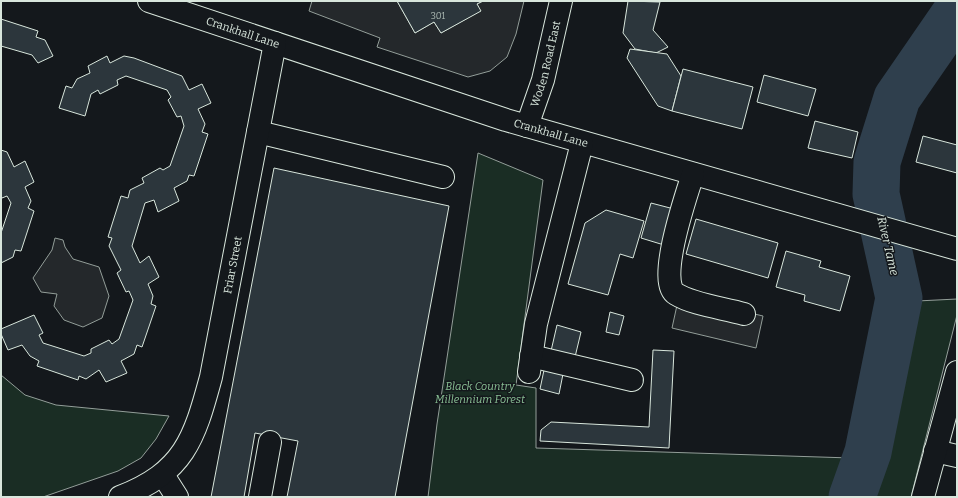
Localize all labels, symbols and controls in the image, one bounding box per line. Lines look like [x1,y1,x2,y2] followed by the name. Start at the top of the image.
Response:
[431,11,446,21] house number: 301
[204,14,281,51] street label: Crankhall Lane
[528,19,563,109] street label: Woden Road East
[512,116,590,150] street label: Crankhall Lane
[874,215,902,277] water label: River Tame
[221,235,244,295] street label: Friar Street
[435,380,525,406] park label: Black Country Millennium Forest

